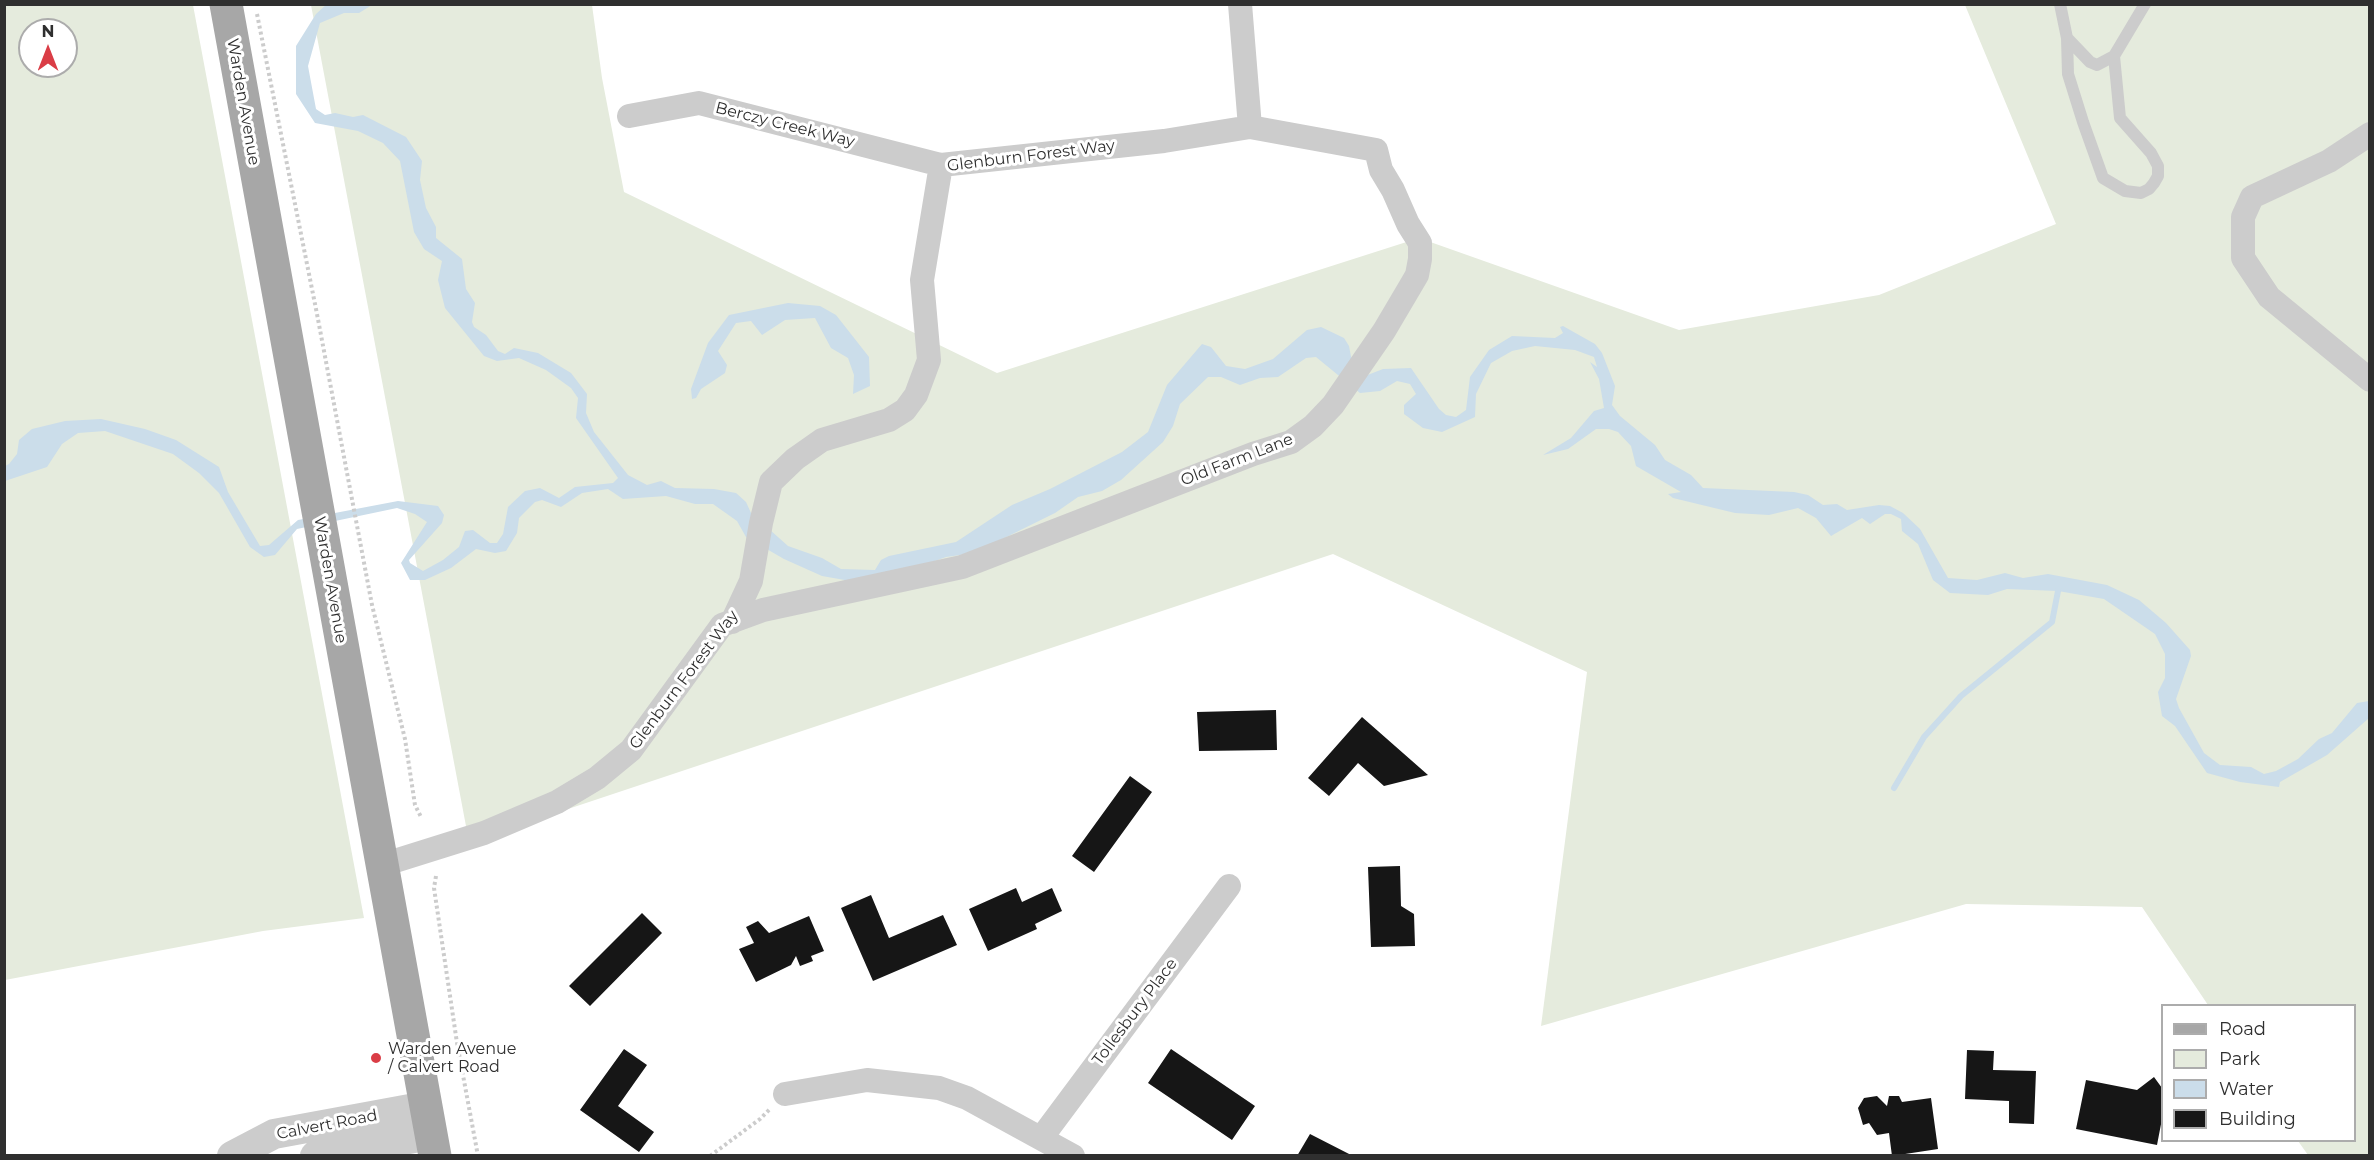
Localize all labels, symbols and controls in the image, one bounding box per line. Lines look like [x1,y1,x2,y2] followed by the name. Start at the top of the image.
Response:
[18,18,78,78] north arrow
[42,22,54,41] text: N
[222,37,264,167] street label: Warden Avenue
[713,98,857,152] street label: Berczy Creek Way
[946,136,1116,176] street label: Glenburn Forest Way
[1178,430,1296,490] street label: Old Farm Lane
[309,515,351,645] street label: Warden Avenue
[625,607,743,753] street label: Glenburn Forest Way
[1089,955,1181,1069] street label: Tollesbury Place
[2161,1004,2356,1142] legend
[2219,1018,2266,1040] text: Road
[388,1039,516,1077] place label: Warden Avenue / Calvert Road
[2219,1048,2260,1070] text: Park
[369,1051,383,1065] marker: Warden Avenue / Calvert Road
[2219,1078,2274,1100] text: Water
[275,1106,379,1144] street label: Calvert Road
[2219,1108,2296,1130] text: Building

